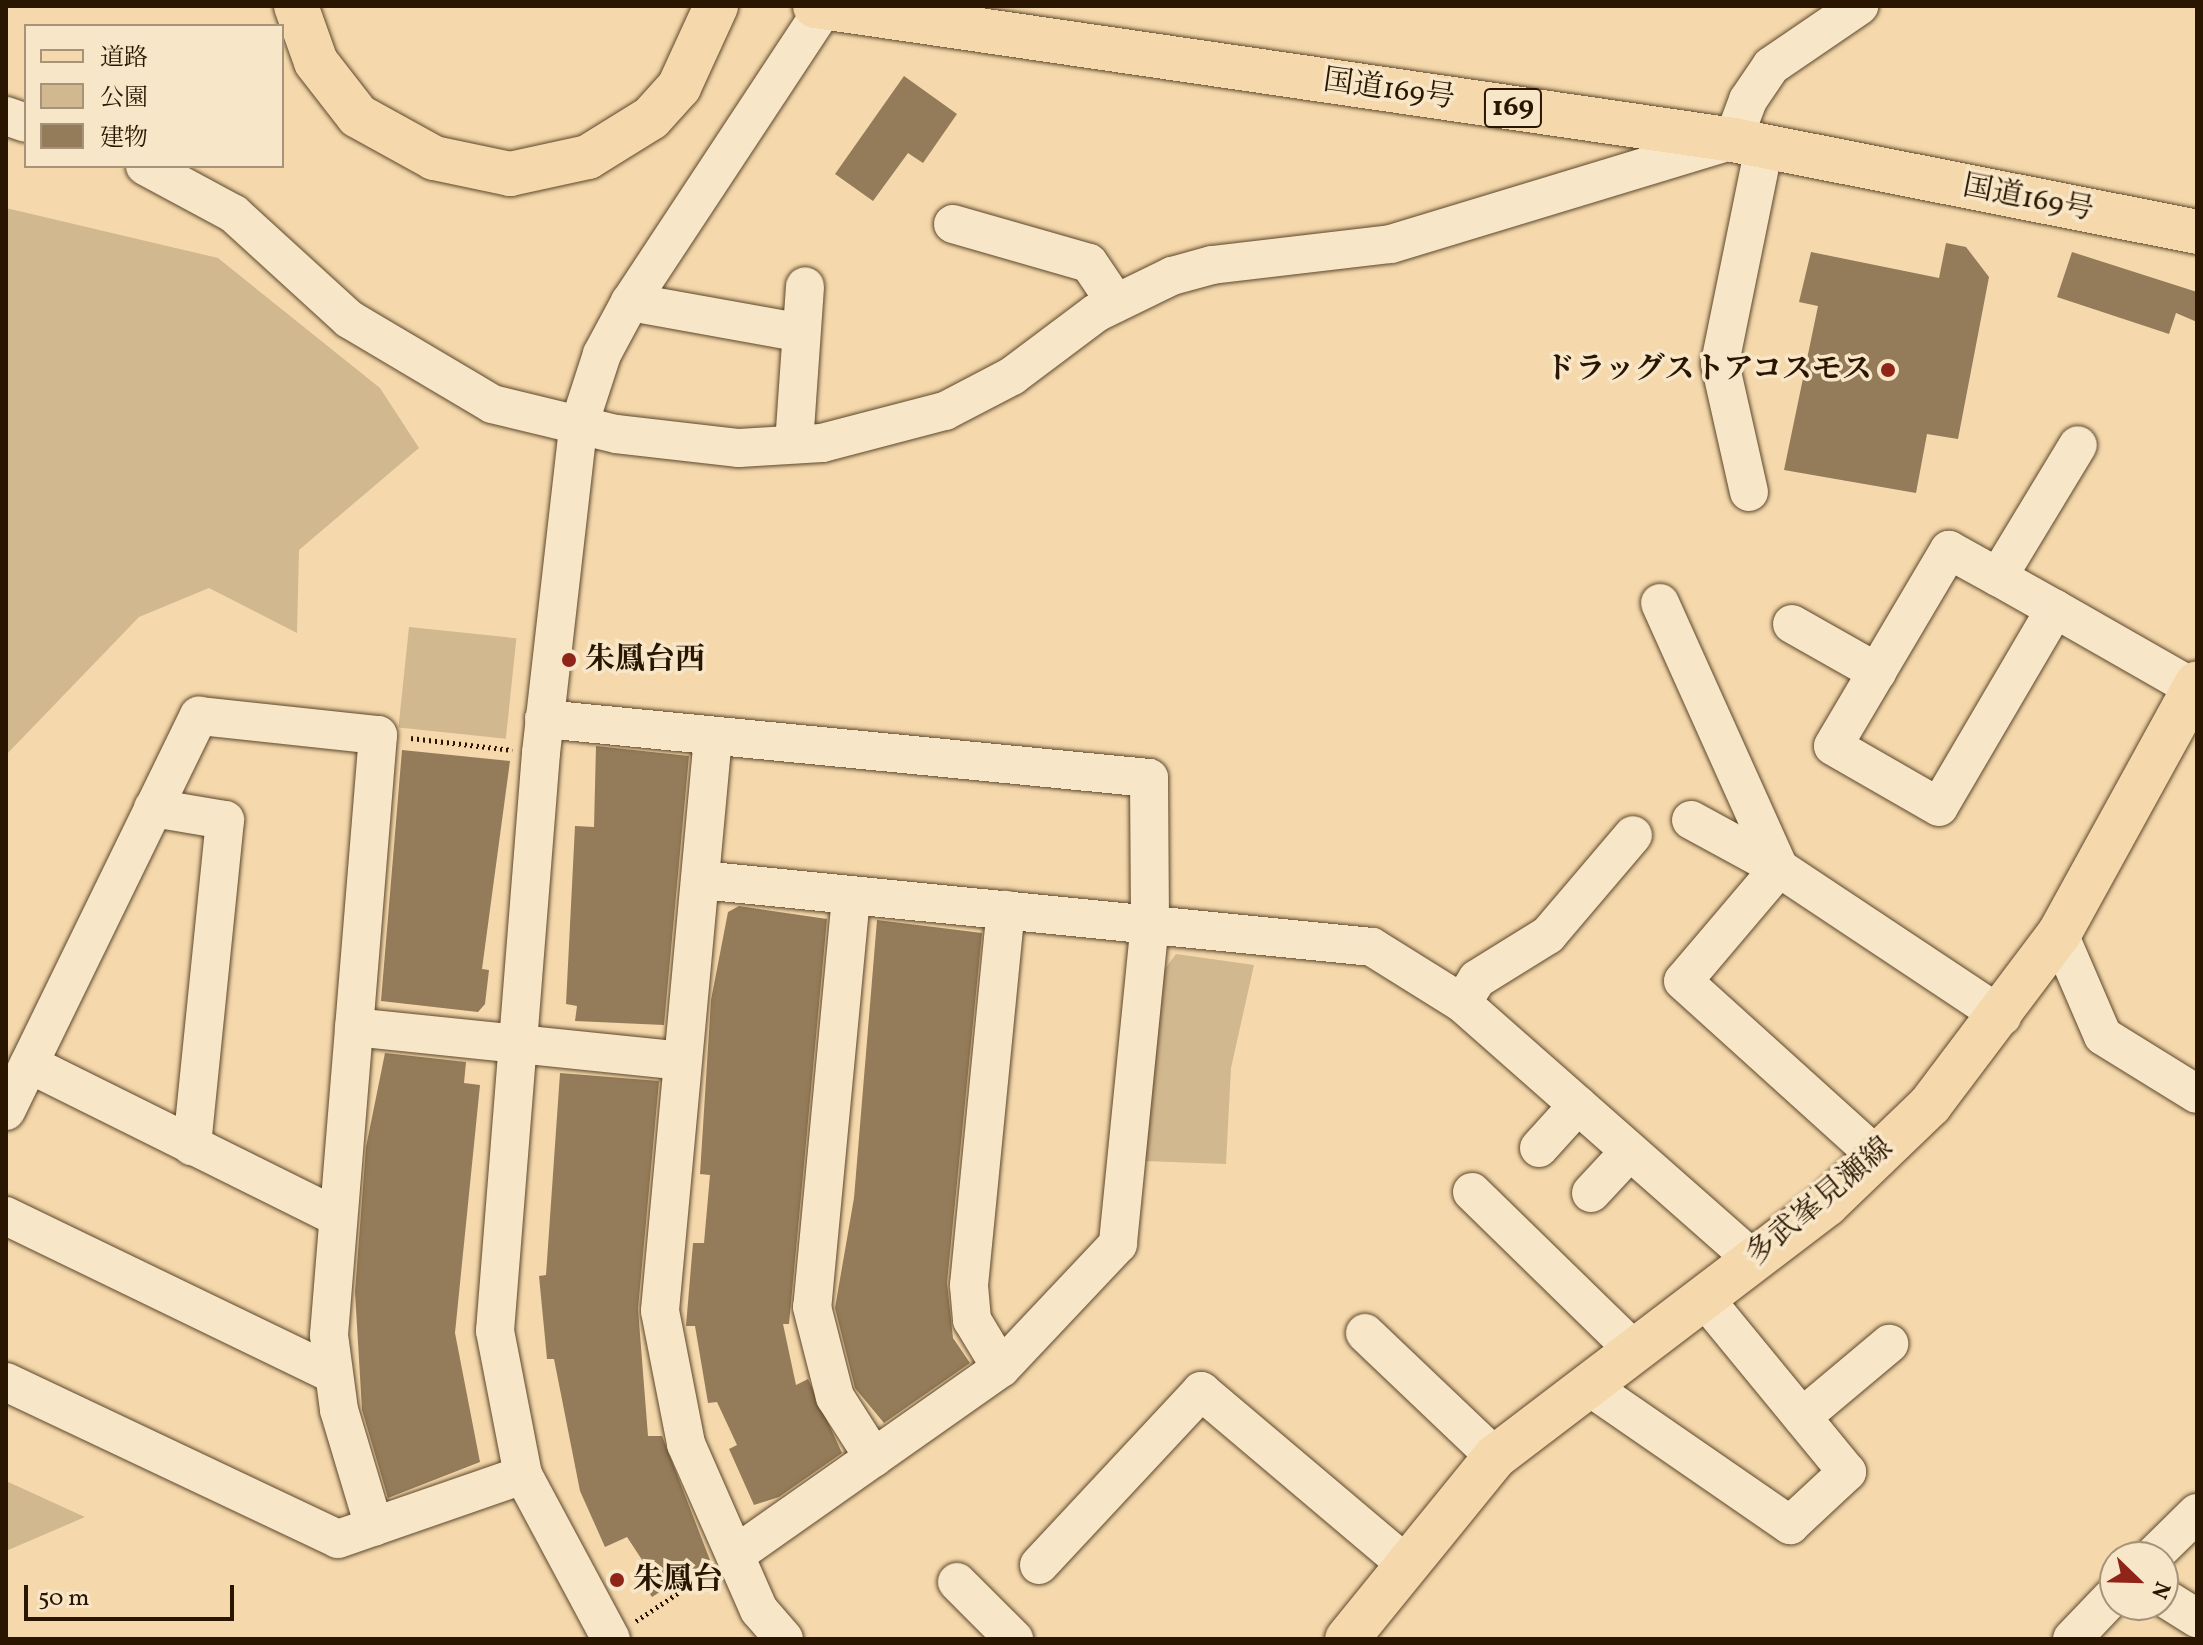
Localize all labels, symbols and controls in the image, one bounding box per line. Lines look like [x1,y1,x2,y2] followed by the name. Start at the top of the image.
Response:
[24,24,284,168] legend
[100,42,148,76] text: 道路
[1321,63,1457,117] street label: 国道169号
[100,82,148,116] text: 公園
[1483,84,1543,132] road number: 169
[100,122,148,156] text: 建物
[1960,169,2096,229] street label: 国道169号
[1542,352,1872,388] place label: ドラッグストアコスモス
[1879,361,1897,379] marker: ドラッグストアコスモス
[585,642,705,678] place label: 朱鳳台西
[560,651,578,669] marker: 朱鳳台西
[1739,1130,1901,1274] street label: 多武峯見瀬線
[2099,1541,2179,1621] north arrow
[633,1562,723,1598] place label: 朱鳳台
[28,1569,238,1619] scale bar
[608,1571,626,1589] marker: 朱鳳台
[2142,1576,2177,1603] text: N
[38,1582,90,1616] text: 50 m

